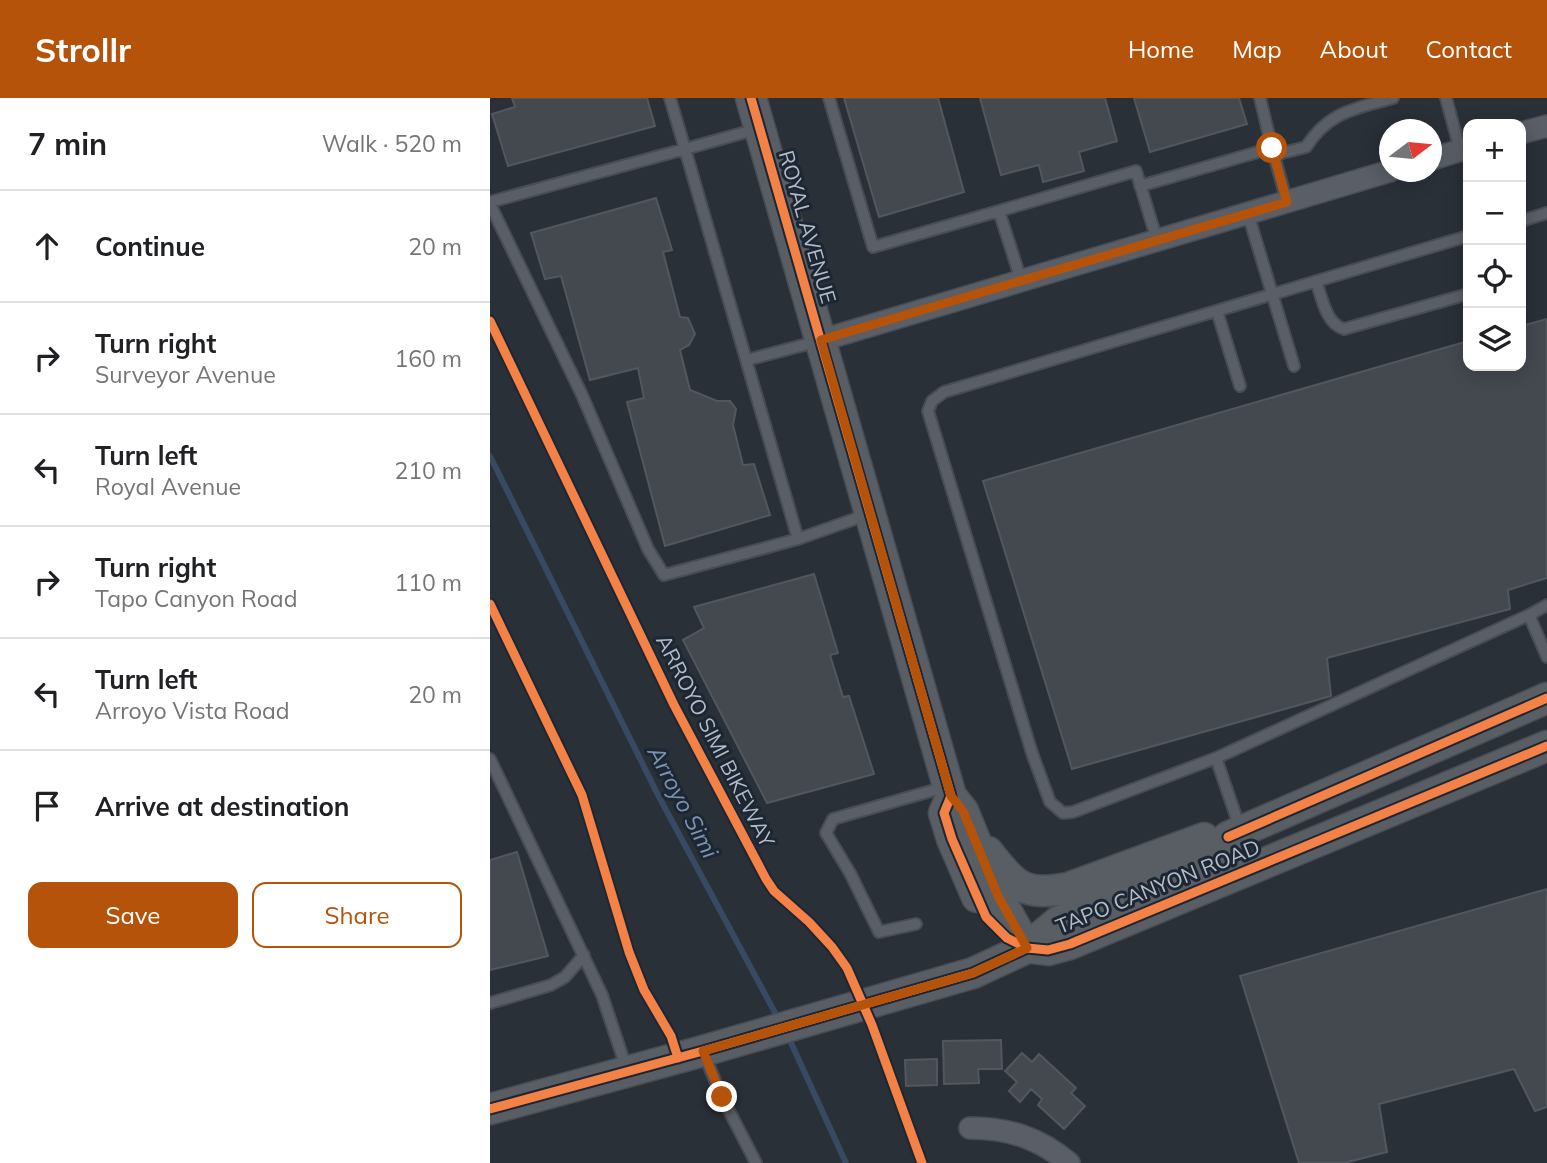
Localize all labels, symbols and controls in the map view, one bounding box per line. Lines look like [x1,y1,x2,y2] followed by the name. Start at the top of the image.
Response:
[35,29,131,70] text: Strollr
[1128,34,1194,64] text: Home
[1232,34,1282,64] text: Map
[1320,34,1388,64] text: About
[1426,34,1512,64] text: Contact
[1379,119,1442,182] north arrow
[1463,119,1526,371] map controls
[1463,119,1526,182] button: +
[28,125,107,163] text: 7 min
[322,129,462,158] text: Walk · 520 m
[1256,132,1287,163] route start
[774,147,842,306] street label: ROYAL AVENUE
[1463,182,1526,245] button: −
[28,227,66,265] icon: ahead
[95,230,205,263] text: Continue
[408,232,462,261] text: 20 m
[1463,245,1526,308] button: locate
[1463,308,1526,371] button: layers
[95,327,216,360] text: Turn right
[28,339,66,377] icon: right
[394,344,462,373] text: 160 m
[95,360,276,389] text: Surveyor Avenue
[95,439,197,472] text: Turn left
[28,451,66,489] icon: left
[394,456,462,485] text: 210 m
[95,472,241,501] text: Royal Avenue
[95,551,216,584] text: Turn right
[28,563,66,601] icon: right
[394,568,462,597] text: 110 m
[95,584,297,613] text: Tapo Canyon Road
[651,630,781,851] street label: ARROYO SIMI BIKEWAY
[95,663,197,696] text: Turn left
[28,675,66,713] icon: left
[408,680,462,709] text: 20 m
[95,696,290,725] text: Arroyo Vista Road
[641,740,725,863] water label: Arroyo Simi
[28,787,66,825] icon: arrive
[95,790,350,823] text: Arrive at destination
[1052,833,1263,939] street label: TAPO CANYON ROAD
[28,882,238,948] button: Save
[252,882,462,948] button: Share
[706,1081,737,1112] route end

